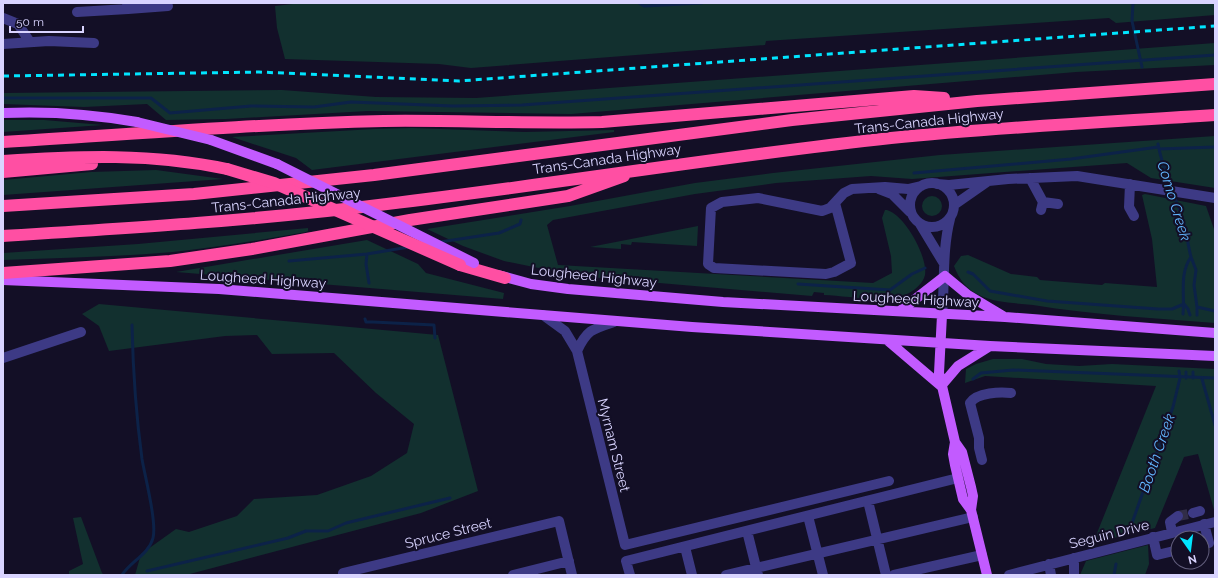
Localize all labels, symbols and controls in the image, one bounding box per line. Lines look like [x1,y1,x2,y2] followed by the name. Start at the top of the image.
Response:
[10,8,83,34] scale bar
[16,15,44,29] text: 50 m
[854,105,1005,137] street label: Trans-Canada Highway
[532,141,683,177] street label: Trans-Canada Highway
[1153,159,1195,243] water label: Como Creek
[211,184,362,216] street label: Trans-Canada Highway
[530,261,658,291] street label: Lougheed Highway
[199,267,327,291] street label: Lougheed Highway
[852,288,980,310] street label: Lougheed Highway
[595,397,633,494] street label: Myrnam Street
[1135,411,1179,495] water label: Booth Creek
[403,514,493,551] street label: Spruce Street
[1067,516,1151,552] street label: Seguin Drive
[1170,530,1210,570] north arrow
[1187,552,1198,567] text: N

